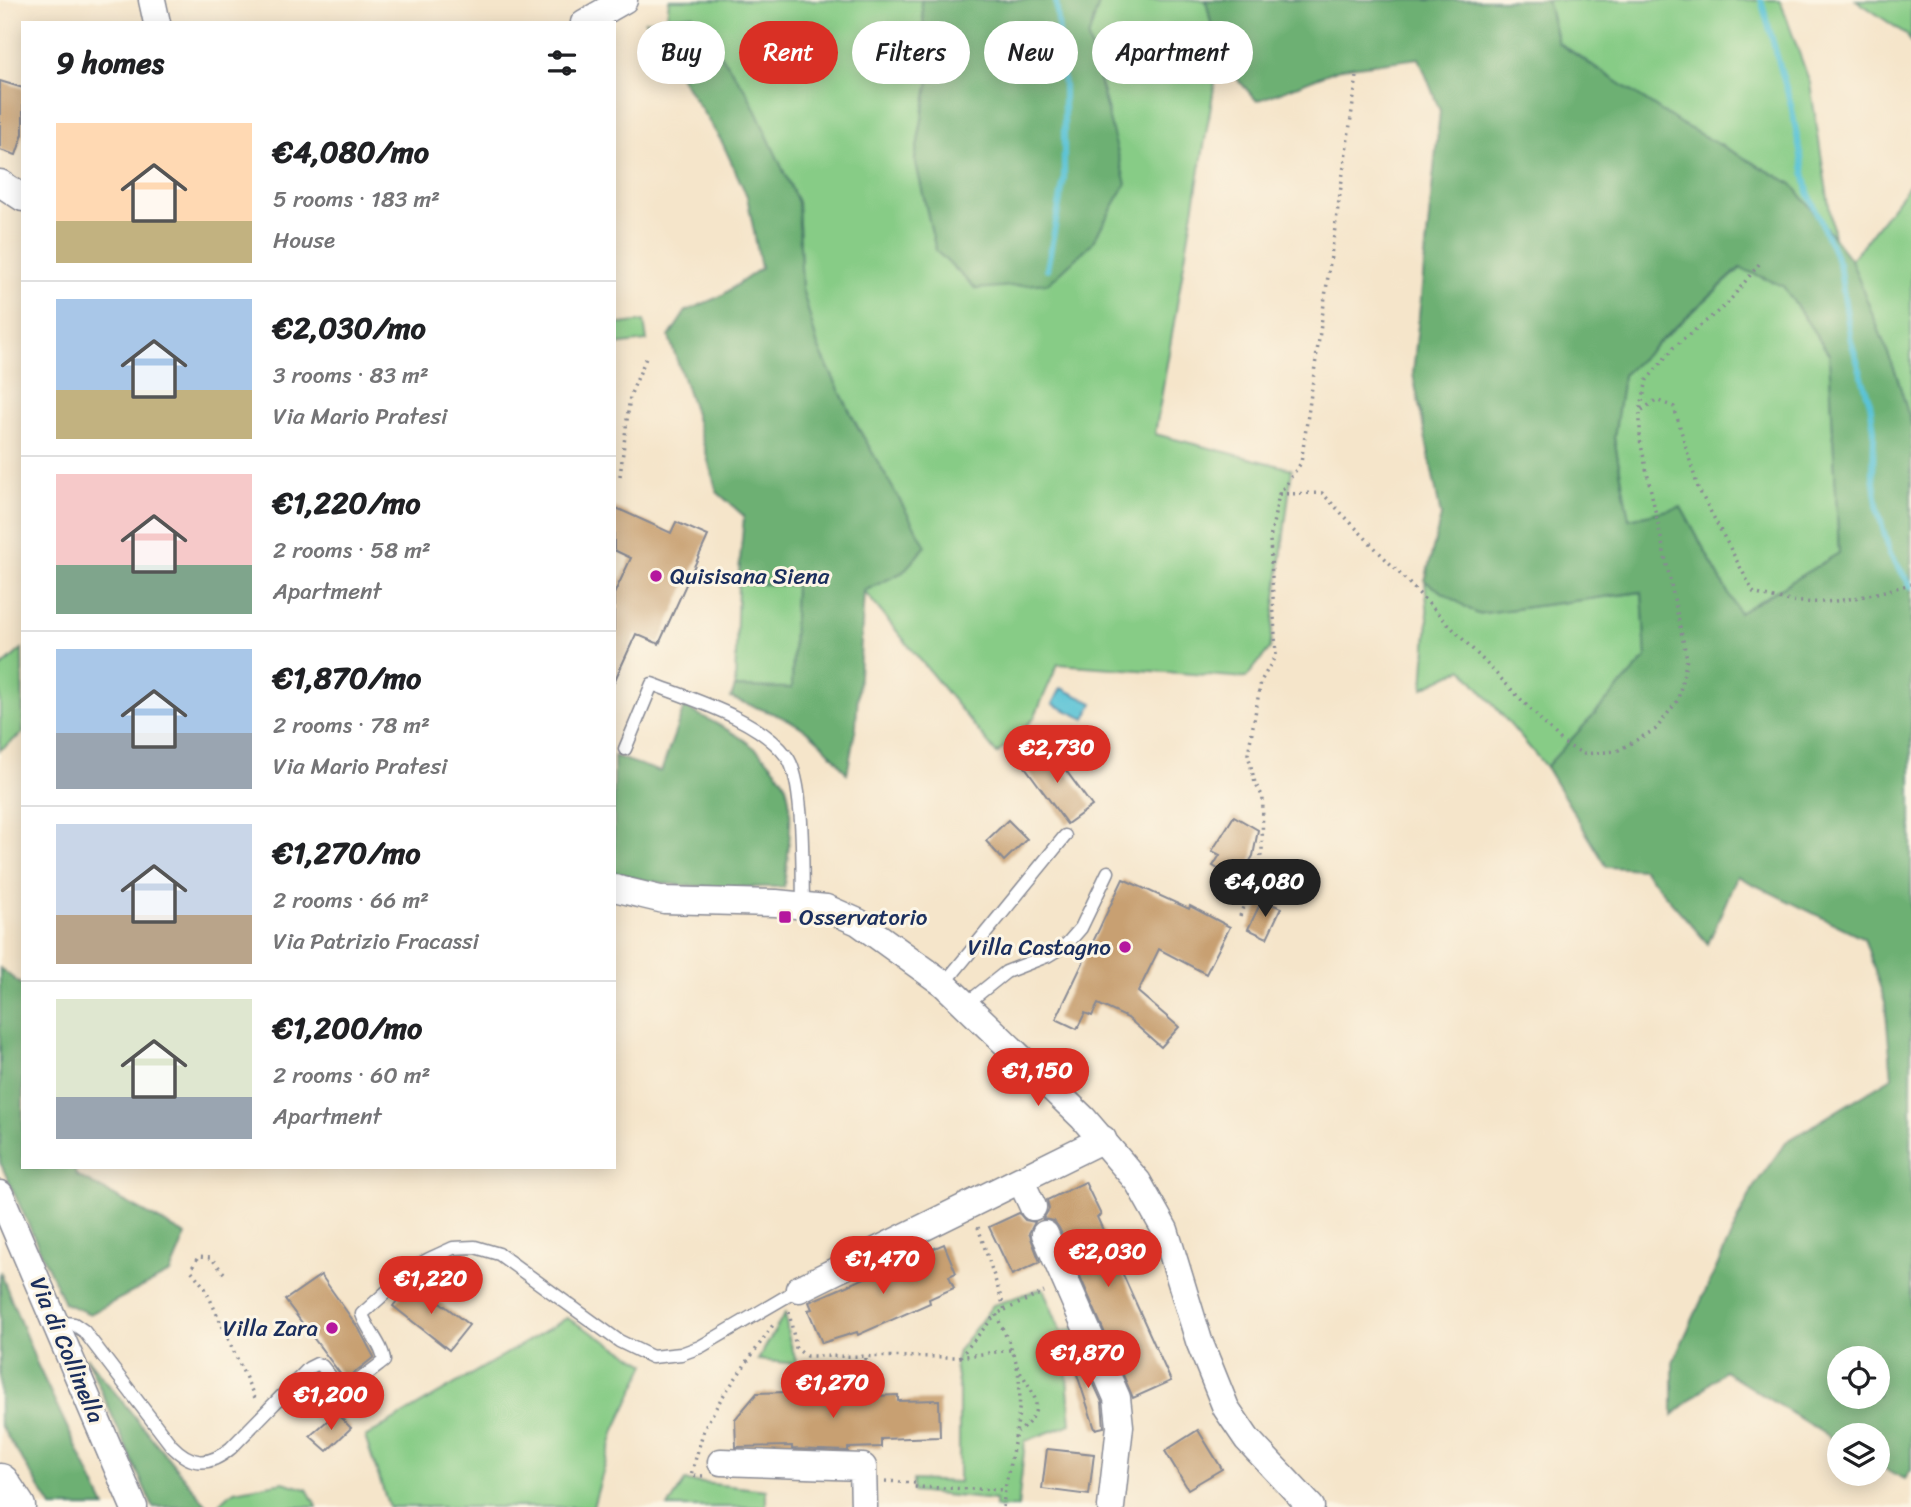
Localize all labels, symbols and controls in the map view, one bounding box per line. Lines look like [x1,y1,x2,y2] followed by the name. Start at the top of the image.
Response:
[637,21,725,84] chip: Buy
[739,21,838,84] chip: Rent
[852,21,970,84] chip: Filters
[984,21,1078,84] chip: New
[1092,21,1253,84] chip: Apartment
[56,36,164,90] text: 9 homes
[543,44,581,82] icon: filters
[273,125,429,179] text: €4,080/mo
[112,151,196,235] icon: home
[273,179,440,220] text: 5 rooms · 183 m²
[273,220,335,261] text: House
[273,301,426,355] text: €2,030/mo
[112,327,196,411] icon: home
[273,355,429,396] text: 3 rooms · 83 m²
[273,396,447,437] text: Via Mario Pratesi
[273,476,421,530] text: €1,220/mo
[112,502,196,586] icon: home
[273,530,431,571] text: 2 rooms · 58 m²
[670,556,830,597] place label: Quisisana Siena
[648,568,664,584] marker: Quisisana Siena
[273,571,382,612] text: Apartment
[273,651,421,705] text: €1,870/mo
[112,677,196,761] icon: home
[273,705,430,746] text: 2 rooms · 78 m²
[1000,726,1114,785] pin: €2,730
[1019,727,1095,768] text: €2,730
[273,746,447,787] text: Via Mario Pratesi
[273,826,420,880] text: €1,270/mo
[112,852,196,936] icon: home
[1208,860,1322,919] pin: €4,080
[1226,861,1304,902] text: €4,080
[273,880,429,921] text: 2 rooms · 66 m²
[799,897,928,938] place label: Osservatorio
[777,909,793,925] marker: Osservatorio
[273,921,479,962] text: Via Patrizio Fracassi
[968,927,1111,968] place label: Villa Castagno
[1117,939,1133,955] marker: Villa Castagno
[273,1001,422,1055] text: €1,200/mo
[112,1027,196,1111] icon: home
[981,1048,1095,1108] pin: €1,150
[1003,1050,1073,1091] text: €1,150
[273,1055,431,1096] text: 2 rooms · 60 m²
[273,1096,382,1137] text: Apartment
[1051,1230,1165,1289] pin: €2,030
[1070,1231,1146,1272] text: €2,030
[826,1236,940,1296] pin: €1,470
[846,1238,920,1279] text: €1,470
[374,1256,488,1316] pin: €1,220
[395,1258,467,1299] text: €1,220
[18,1270,116,1430] street label: Via di Collinella
[223,1308,318,1349] place label: Villa Zara
[324,1320,340,1336] marker: Villa Zara
[1031,1330,1145,1390] pin: €1,870
[1052,1332,1124,1373] text: €1,870
[1827,1346,1890,1486] map controls
[1827,1346,1890,1409] button: locate
[776,1360,890,1420] pin: €1,270
[797,1362,869,1403] text: €1,270
[274,1372,388,1432] pin: €1,200
[294,1374,368,1415] text: €1,200
[1827,1423,1890,1486] button: layers

